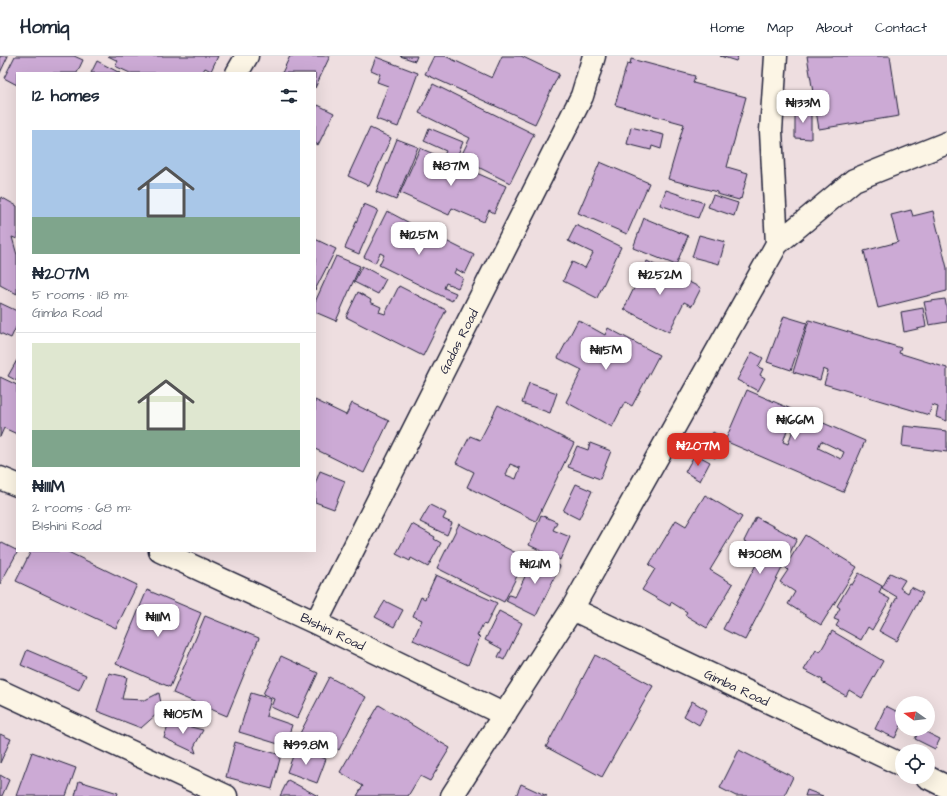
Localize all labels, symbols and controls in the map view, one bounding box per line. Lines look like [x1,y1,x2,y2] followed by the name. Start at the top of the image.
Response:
[20,14,70,41] text: Homiq
[710,18,745,38] text: Home
[767,18,793,38] text: Map
[815,18,853,38] text: About
[875,18,927,38] text: Contact
[32,84,100,108] text: 12 homes
[278,85,300,107] icon: filters
[775,90,831,124] pin: ₦133M
[785,94,821,112] text: ₦133M
[427,153,475,187] pin: ₦87M
[130,156,202,228] icon: home
[433,157,469,175] text: ₦87M
[391,222,447,256] pin: ₦125M
[400,226,438,244] text: ₦125M
[32,262,89,286] text: ₦207M
[632,262,688,296] pin: ₦252M
[638,266,682,284] text: ₦252M
[32,286,129,304] text: 5 rooms · 118 m²
[32,304,102,322] text: Gimba Road
[435,306,483,377] street label: Gadas Road
[578,337,634,371] pin: ₦115M
[590,341,622,359] text: ₦115M
[130,369,202,441] icon: home
[767,407,823,441] pin: ₦166M
[776,411,814,429] text: ₦166M
[670,433,726,467] pin: ₦207M
[676,437,720,455] text: ₦207M
[32,475,65,499] text: ₦111M
[32,499,132,517] text: 2 rooms · 68 m²
[32,517,102,535] text: BIshini Road
[732,541,788,575] pin: ₦308M
[738,545,782,563] text: ₦308M
[507,551,563,585] pin: ₦121M
[520,555,550,573] text: ₦121M
[130,604,186,638] pin: ₦111M
[145,608,171,626] text: ₦111M
[297,609,368,655] street label: BIshini Road
[701,665,772,711] street label: Gimba Road
[895,696,935,736] north arrow
[895,696,935,784] map controls
[155,701,211,735] pin: ₦105M
[163,705,203,723] text: ₦105M
[273,732,339,766] pin: ₦99.8M
[283,736,329,754] text: ₦99.8M
[895,744,935,784] button: locate

